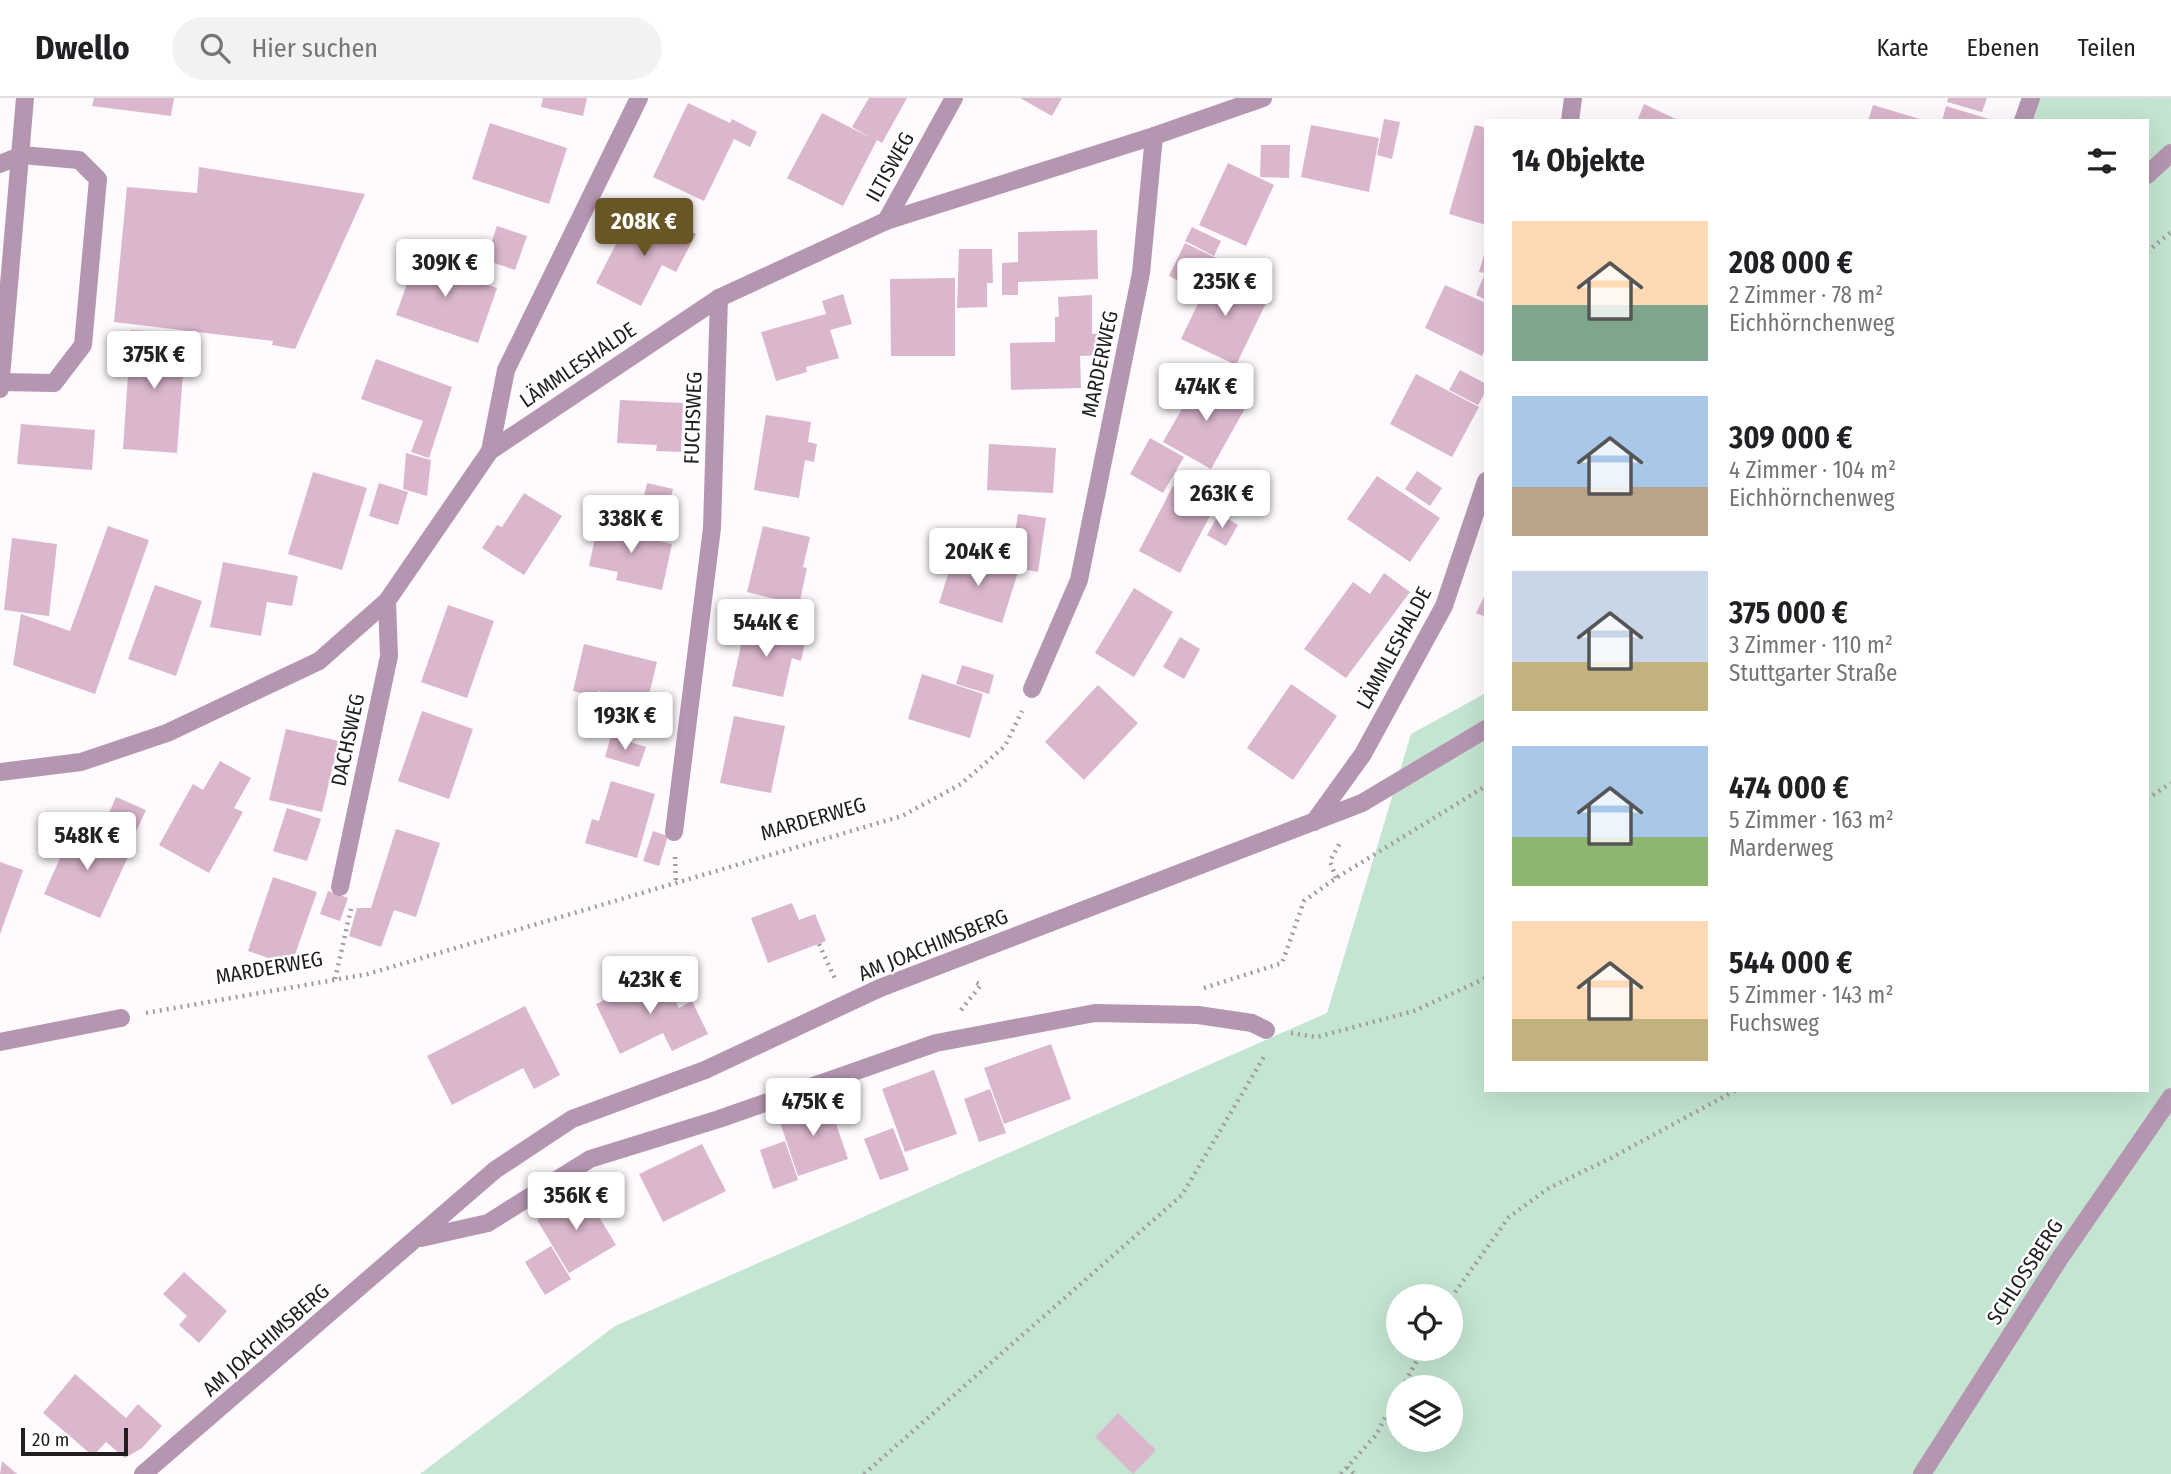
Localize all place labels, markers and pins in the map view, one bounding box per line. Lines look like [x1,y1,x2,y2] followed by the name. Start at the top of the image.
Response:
[587,198,701,258] pin: 208K €
[388,240,502,299] pin: 309K €
[1168,258,1282,318] pin: 235K €
[97,331,211,391] pin: 375K €
[1149,364,1263,423] pin: 474K €
[1165,470,1279,530] pin: 263K €
[574,496,688,555] pin: 338K €
[921,528,1035,588] pin: 204K €
[709,600,823,659] pin: 544K €
[568,692,682,752] pin: 193K €
[30,812,144,872] pin: 548K €
[593,956,707,1016] pin: 423K €
[756,1079,870,1138] pin: 475K €
[519,1172,633,1232] pin: 356K €

